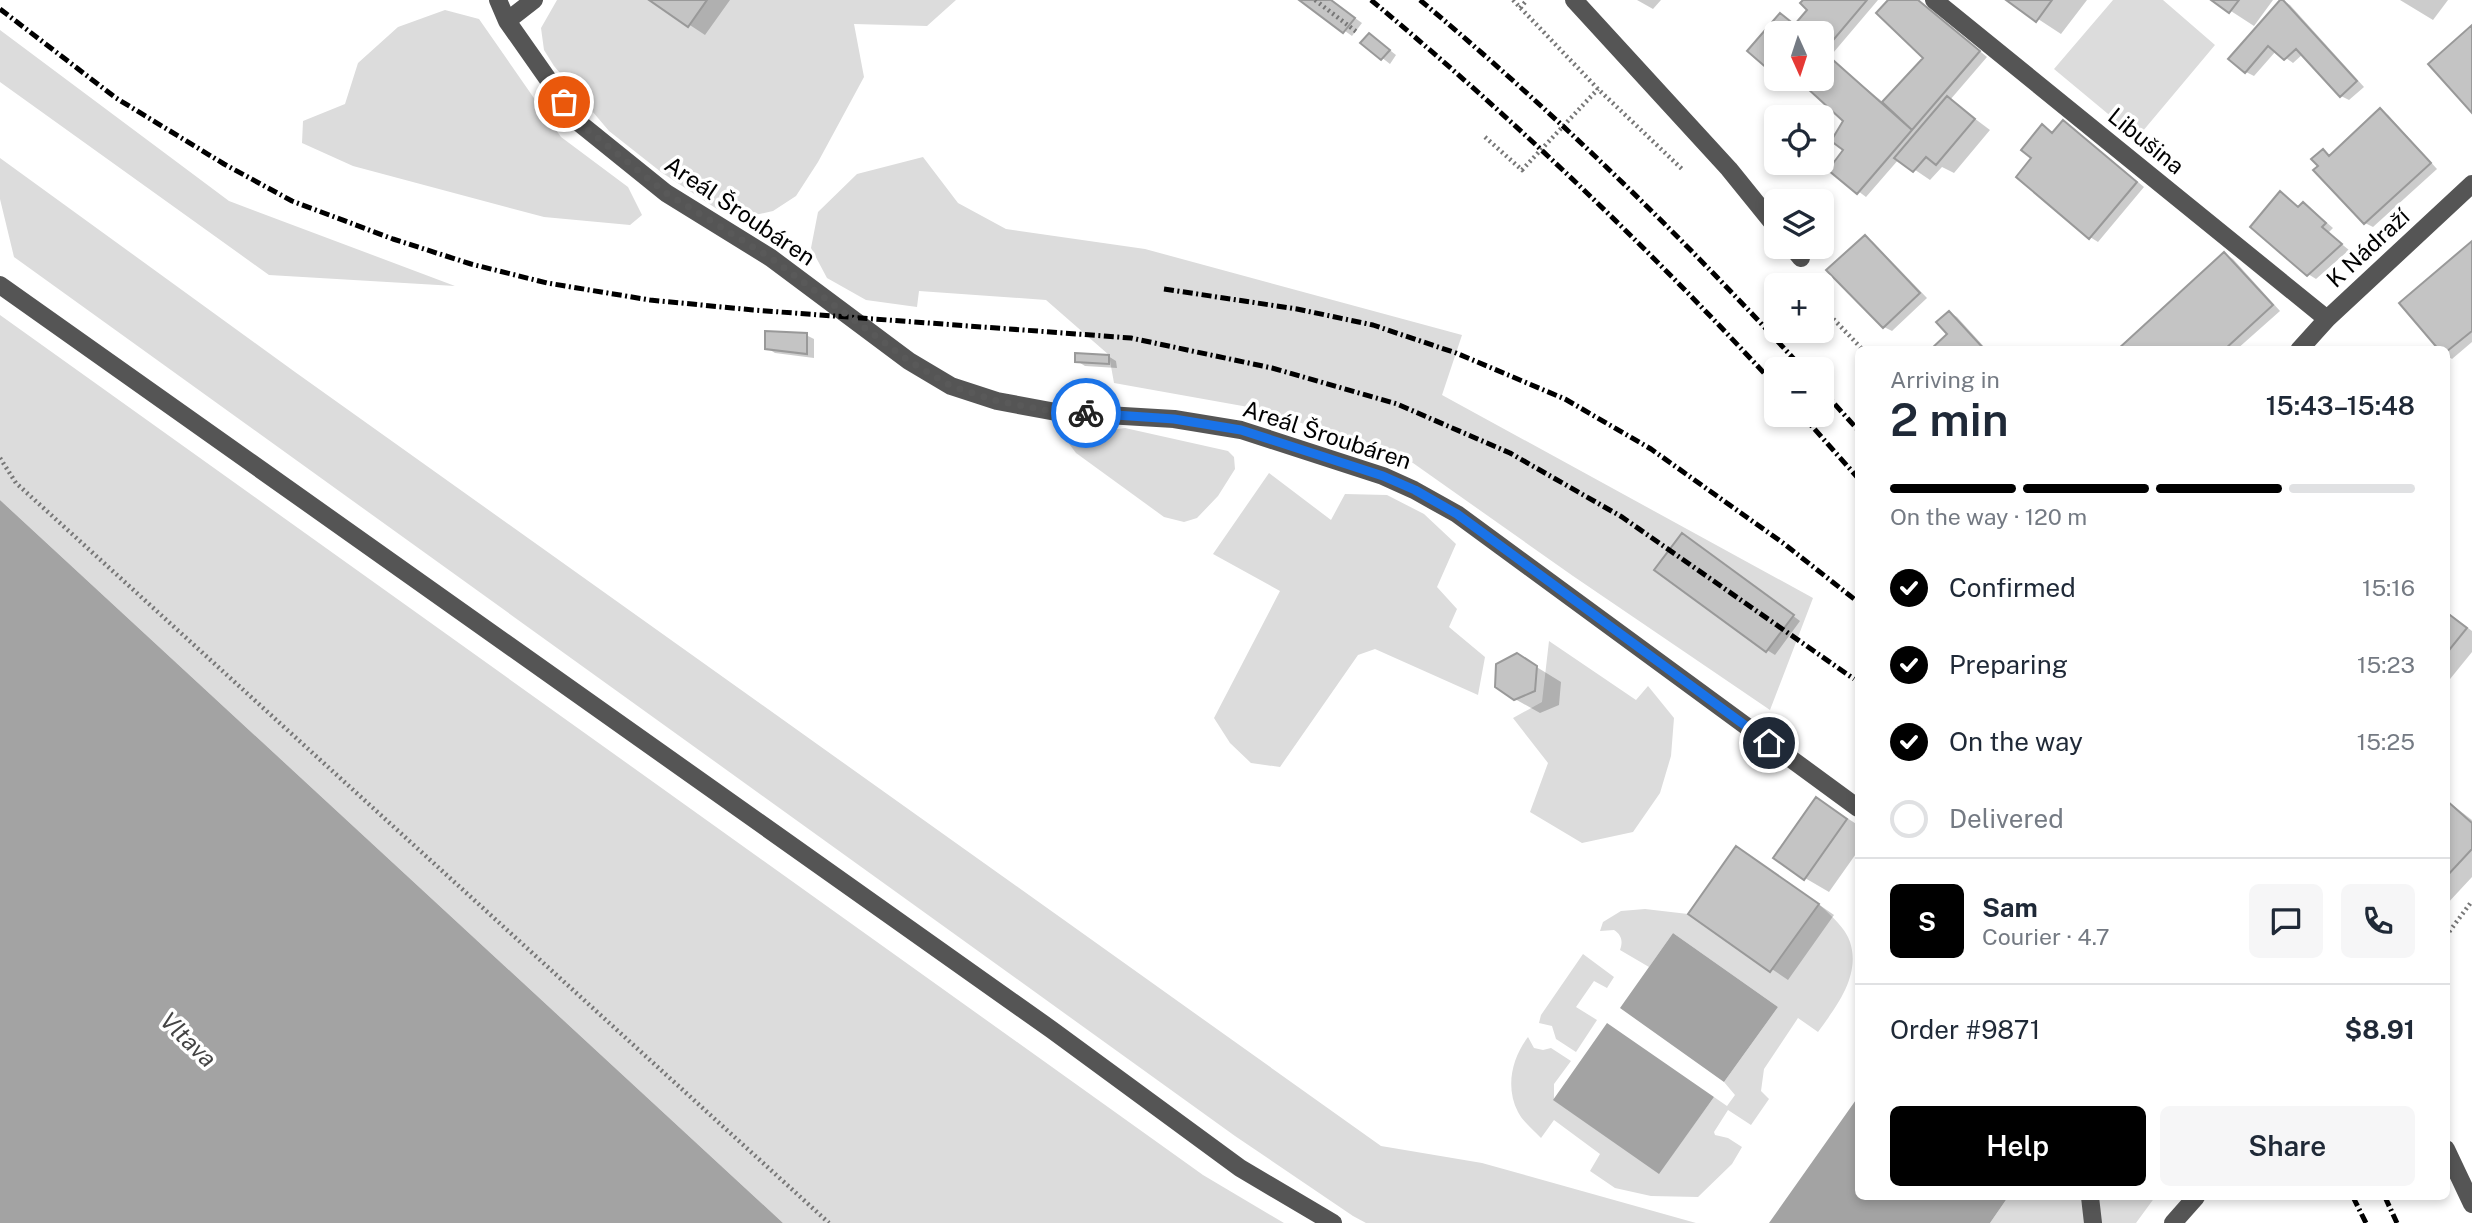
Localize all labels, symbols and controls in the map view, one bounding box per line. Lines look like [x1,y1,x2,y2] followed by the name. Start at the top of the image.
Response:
[1764,21,1834,91] north arrow
[1764,21,1834,427] map controls
[534,72,594,132] pin
[545,83,583,121] icon: bag
[2103,102,2190,179] street label: Libušina
[1764,105,1834,175] button: locate
[660,150,821,271] street label: Areál Šroubáren
[1764,189,1834,259] button: layers
[2321,202,2415,293] street label: K Nádraží
[1764,273,1834,343] button: +
[1764,357,1834,427] button: −
[1890,366,2000,393] text: Arriving in
[1051,378,1121,448] courier
[2266,390,2415,421] text: 15:43–15:48
[1890,392,2009,446] text: 2 min
[1067,394,1105,432] icon: bike
[1240,395,1415,474] street label: Areál Šroubáren
[1890,503,2087,530] text: On the way · 120 m
[1890,569,1928,607] icon: check
[1949,572,2076,603] text: Confirmed
[2362,574,2415,601] text: 15:16
[1890,646,1928,684] icon: check
[1949,649,2068,680] text: Preparing
[2357,651,2415,678] text: 15:23
[1739,713,1799,773] pin
[1890,723,1928,761] icon: check
[1750,724,1788,762] icon: home
[1949,726,2083,757] text: On the way
[2357,728,2415,755] text: 15:25
[1949,803,2064,834] text: Delivered
[2249,884,2323,958] button: chat
[2341,884,2415,958] button: phone
[1982,892,2038,923] text: Sam
[1918,906,1936,937] text: S
[1982,923,2110,950] text: Courier · 4.7
[155,1006,222,1073] water label: Vltava
[1890,1014,2040,1045] text: Order #9871
[2345,1014,2415,1045] text: $8.91
[1890,1106,2146,1186] button: Help
[2160,1106,2415,1186] button: Share

